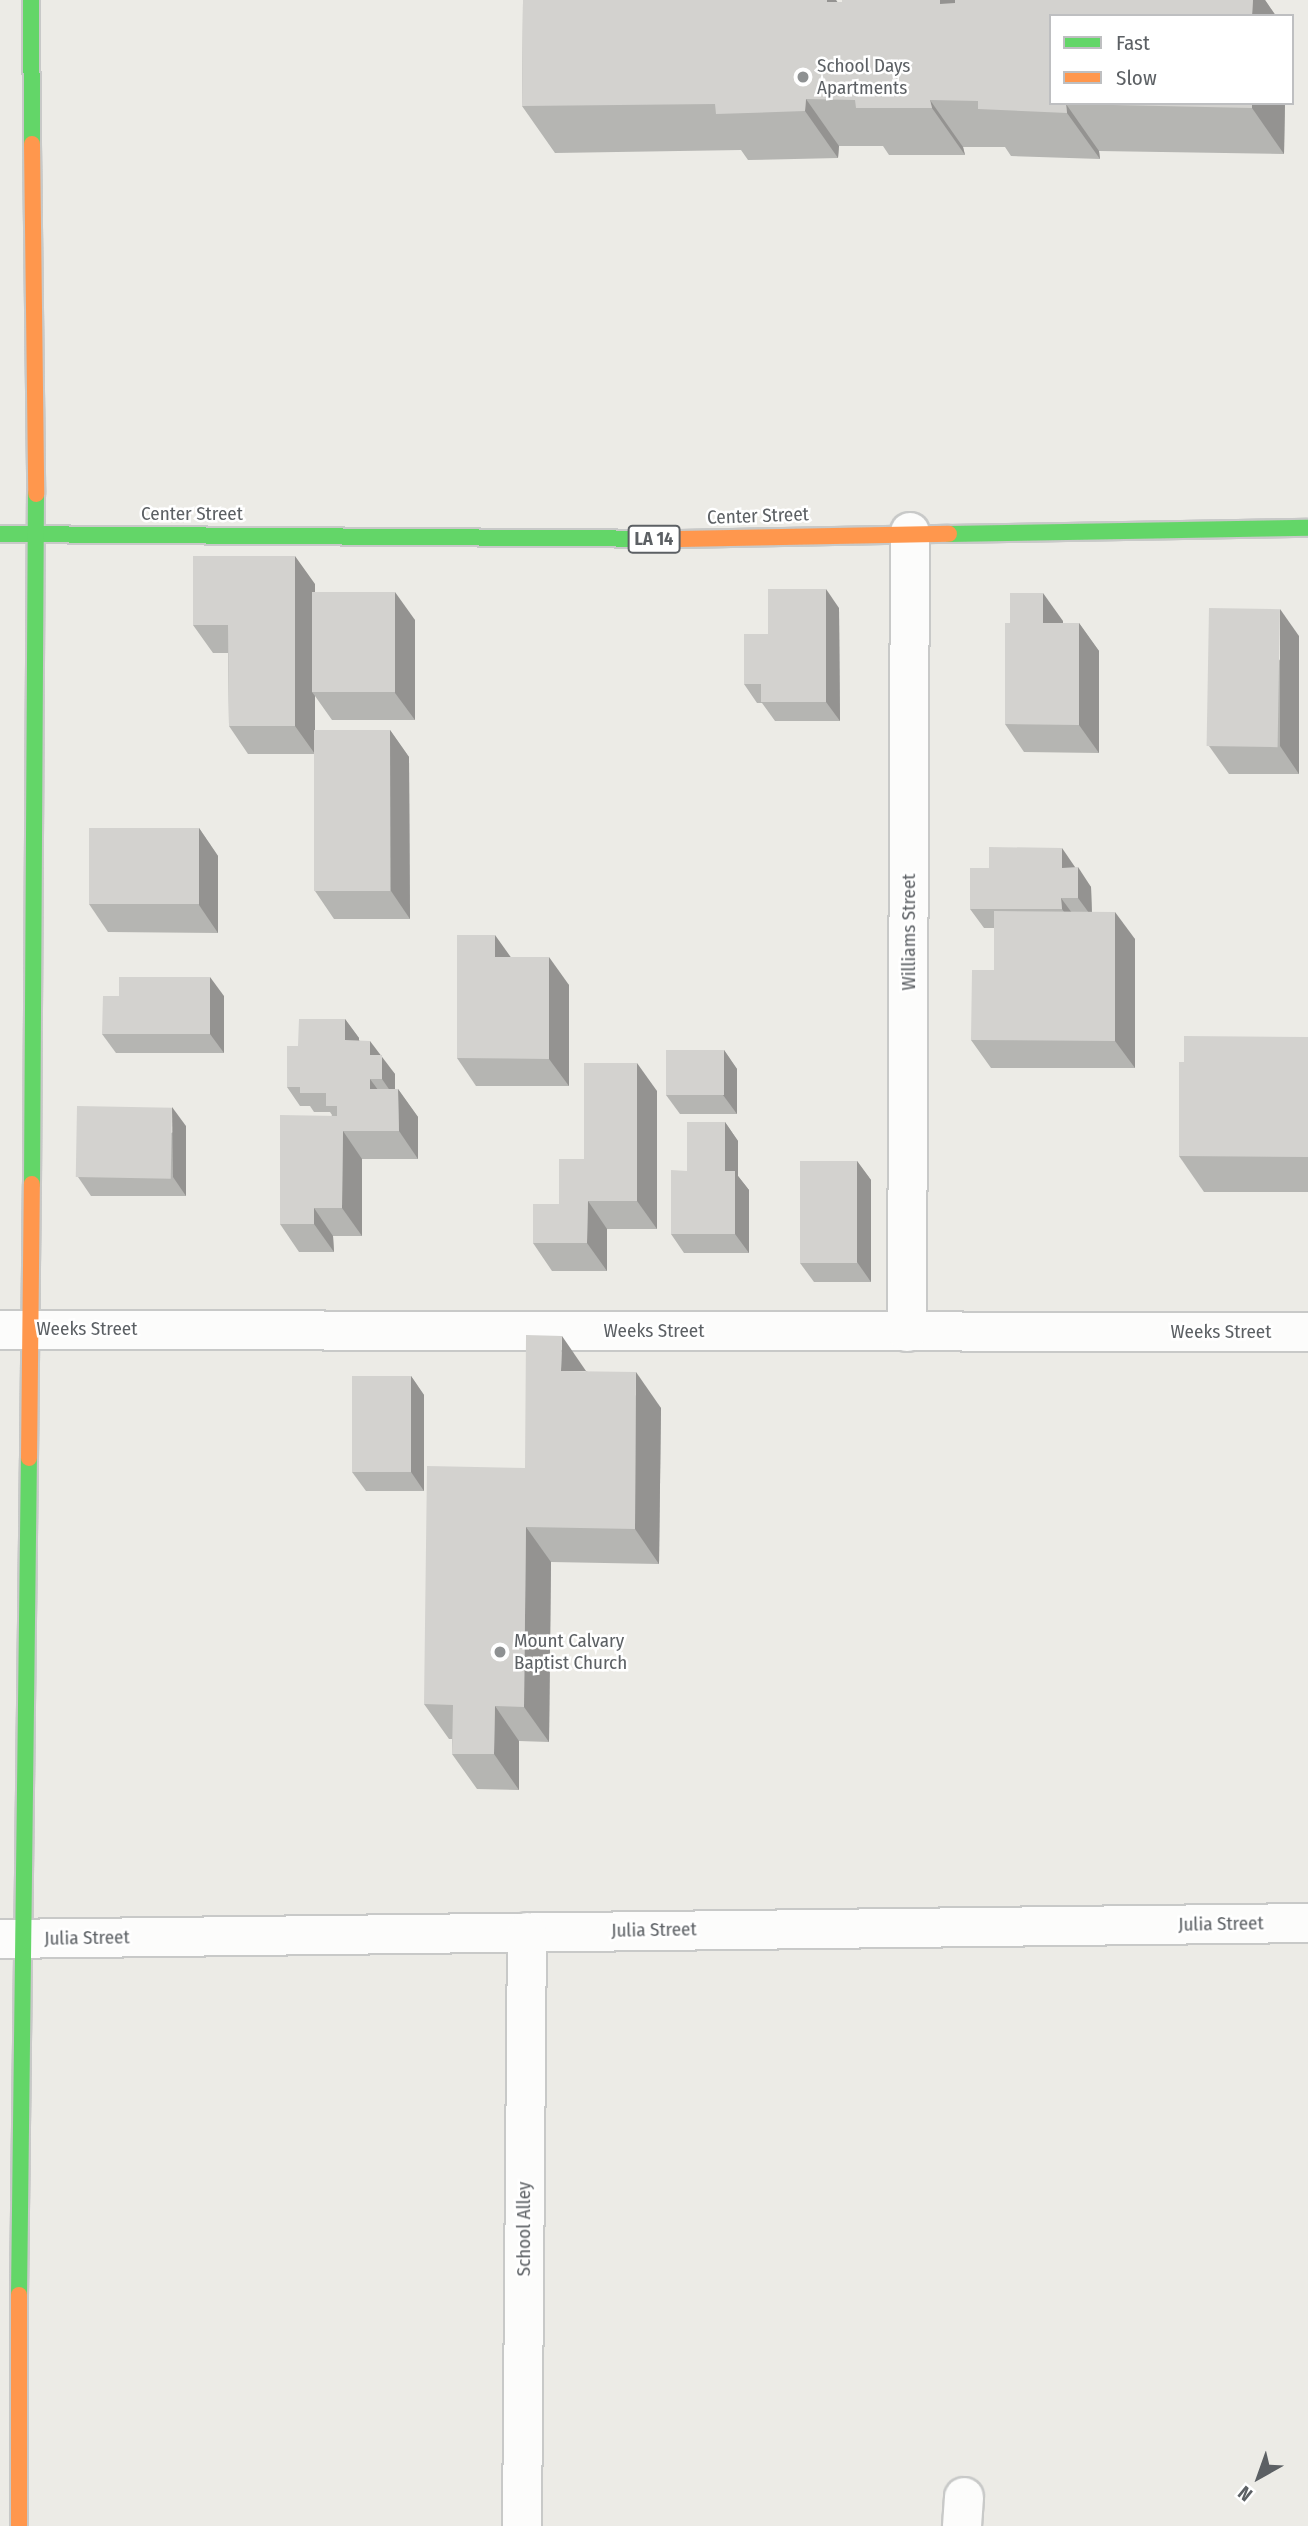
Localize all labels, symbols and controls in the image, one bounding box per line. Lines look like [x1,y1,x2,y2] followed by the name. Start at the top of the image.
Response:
[1049,14,1294,105] legend
[1116,30,1150,56] text: Fast
[817,55,910,99] place label: School Days Apartments
[1116,65,1157,91] text: Slow
[795,69,811,85] marker: School Days Apartments
[141,503,243,525] street label: Center Street
[707,503,809,529] street label: Center Street
[626,524,682,554] road number: LA 14
[898,873,920,991] street label: Williams Street
[37,1318,137,1340] street label: Weeks Street
[604,1320,704,1342] street label: Weeks Street
[1171,1321,1271,1343] street label: Weeks Street
[514,1630,627,1674] place label: Mount Calvary Baptist Church
[492,1644,508,1660] marker: Mount Calvary Baptist Church
[1178,1912,1264,1936] street label: Julia Street
[611,1918,697,1942] street label: Julia Street
[44,1926,130,1950] street label: Julia Street
[513,2182,535,2276] street label: School Alley
[1224,2442,1294,2512] north arrow
[1233,2481,1257,2506] text: N

